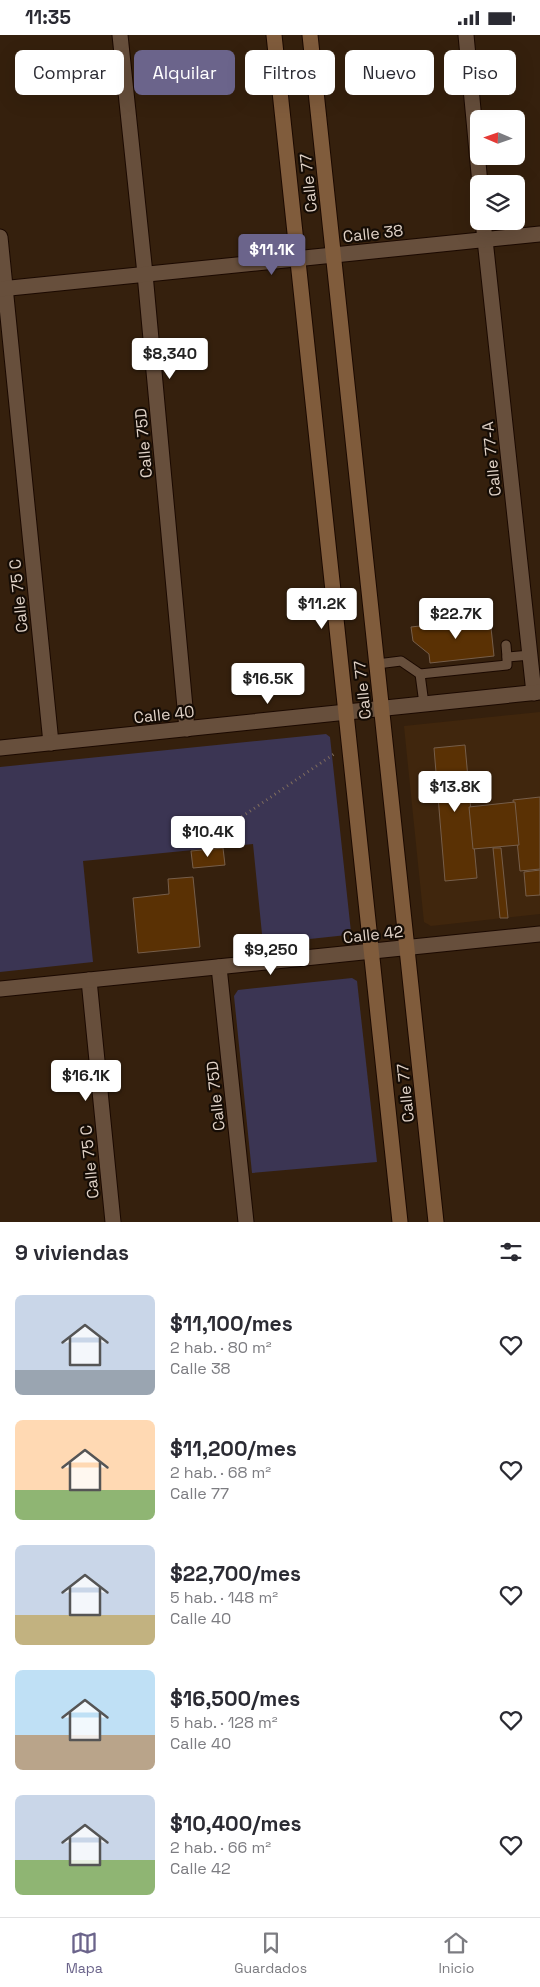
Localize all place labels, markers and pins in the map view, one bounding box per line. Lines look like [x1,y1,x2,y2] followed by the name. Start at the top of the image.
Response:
[231,233,313,276] pin: $11.1K
[129,337,211,380] pin: $8,340
[281,587,363,630] pin: $11.2K
[415,597,497,640] pin: $22.7K
[227,663,309,705] pin: $16.5K
[414,771,496,813] pin: $13.8K
[167,815,249,858] pin: $10.4K
[230,933,312,976] pin: $9,250
[45,1059,127,1102] pin: $16.1K

